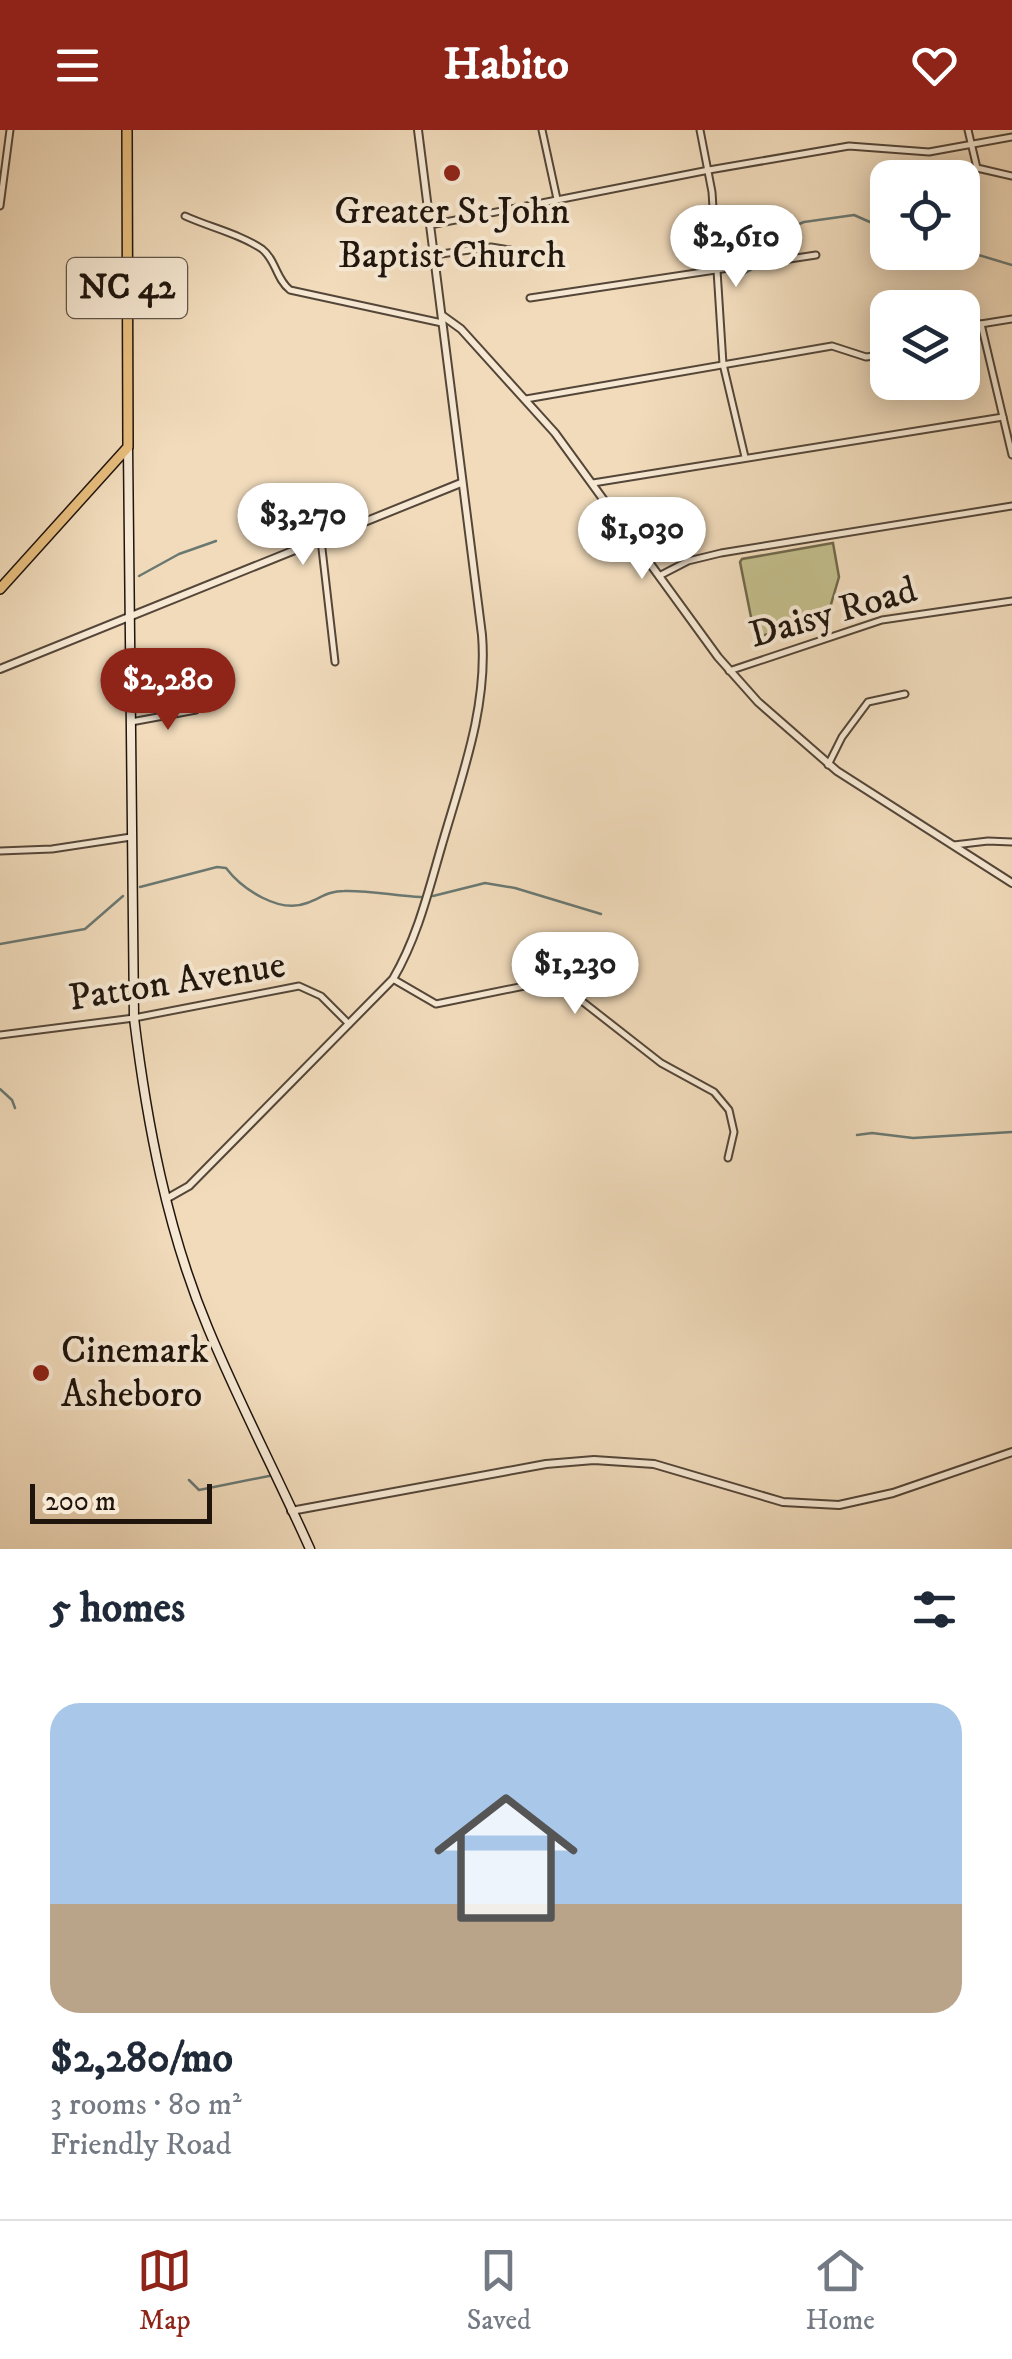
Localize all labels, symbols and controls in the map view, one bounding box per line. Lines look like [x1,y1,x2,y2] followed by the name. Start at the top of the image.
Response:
[443,37,569,93] text: Habito
[50,38,105,93] icon: menu
[907,38,962,93] icon: heart
[870,160,980,400] map controls
[870,160,980,270] button: locate
[441,162,463,184] marker: Greater St John Baptist Church
[334,188,570,280] place label: Greater St John Baptist Church
[655,205,817,290] pin: $2,610
[692,217,780,257] text: $2,610
[67,258,187,318] road number: NC 42
[870,290,980,400] button: layers
[222,483,384,568] pin: $3,270
[259,495,347,535] text: $3,270
[561,497,723,582] pin: $1,030
[600,509,684,549] text: $1,030
[744,566,922,660] street label: Daisy Road
[87,648,249,733] pin: $2,280
[122,660,214,700] text: $2,280
[494,932,656,1017] pin: $1,230
[65,941,289,1023] street label: Patton Avenue
[534,944,616,984] text: $1,230
[61,1327,209,1419] place label: Cinemark Asheboro
[30,1362,52,1384] marker: Cinemark Asheboro
[30,1479,212,1524] scale bar
[45,1484,116,1519] text: 200 m
[907,1582,962,1637] icon: filters
[50,1583,185,1635] text: 5 homes
[416,1768,596,1948] icon: home
[50,2033,233,2085] text: $2,280/mo
[50,2085,242,2125] text: 3 rooms · 80 m²
[50,2125,232,2165] text: Friendly Road
[137,2243,192,2338] tab: Map
[467,2243,531,2338] tab: Saved
[806,2243,875,2338] tab: Home

